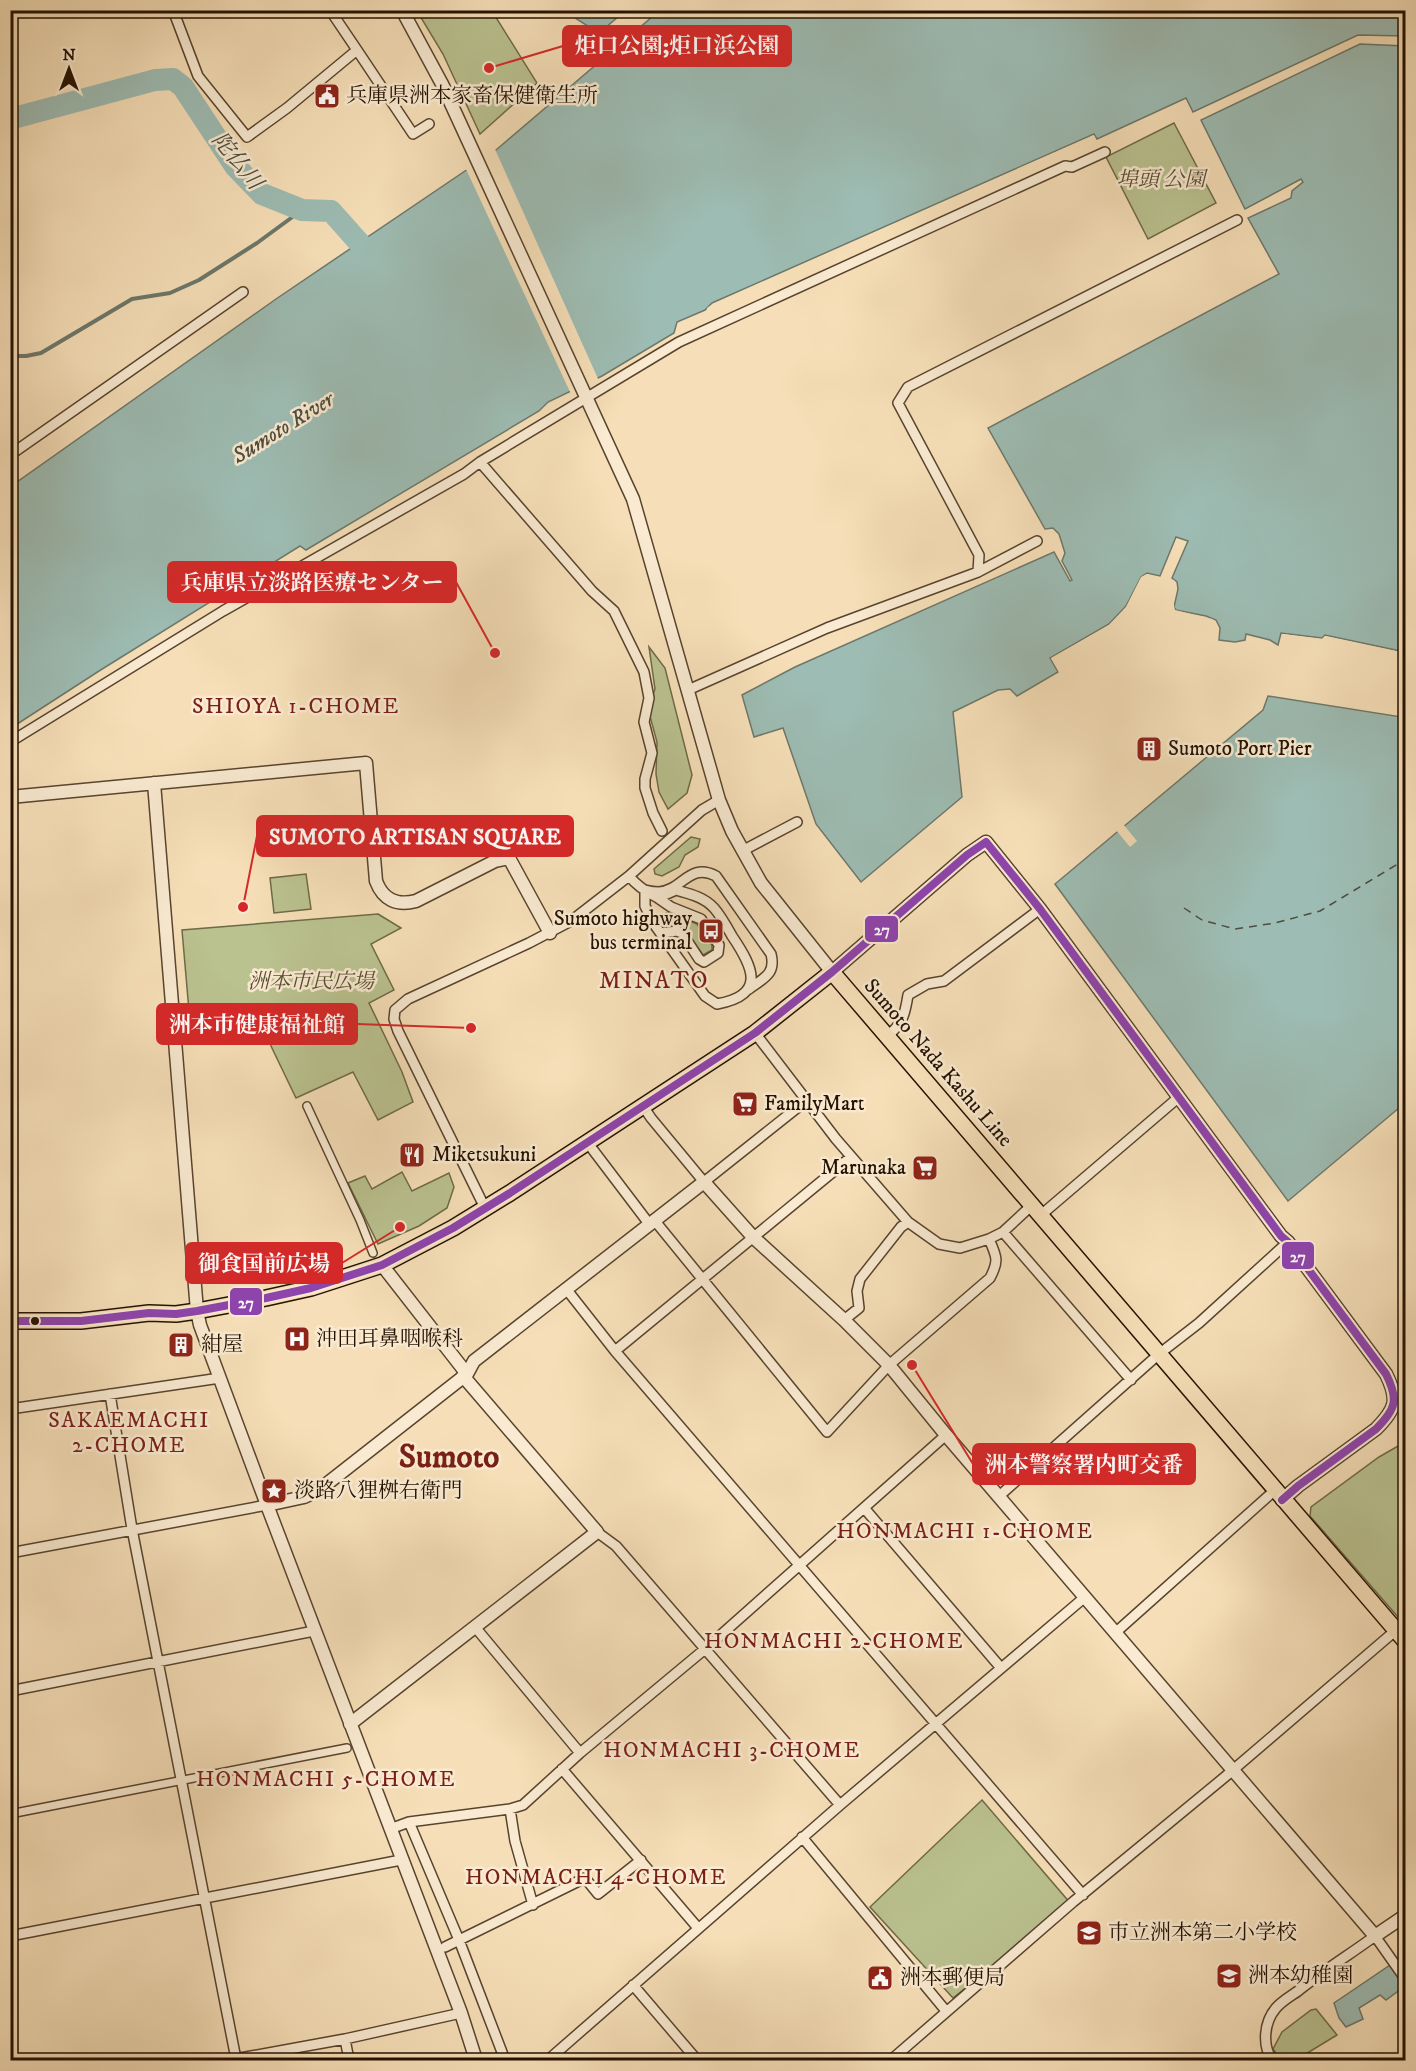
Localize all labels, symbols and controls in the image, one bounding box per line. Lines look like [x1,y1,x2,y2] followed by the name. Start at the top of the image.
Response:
[563,26,791,66] callout: 炬口公園;炬口浜公園
[575,33,779,60] text: 炬口公園;炬口浜公園
[39,39,99,99] north arrow
[62,45,76,65] text: N
[312,81,342,111] public building icon: 兵庫県洲本家畜保健衛生所
[346,83,598,109] place label: 兵庫県洲本家畜保健衛生所
[206,127,270,197] water label: 陀仏川
[1117,167,1208,193] park label: 埠頭 公園
[226,385,341,470] water label: Sumoto River
[168,562,456,602] callout: 兵庫県立淡路医療センター
[180,570,444,597] text: 兵庫県立淡路医療センター
[192,693,400,720] district label: SHIOYA 1-CHOME
[1134,734,1164,764] building icon: Sumoto Port Pier
[1168,736,1312,762] place label: Sumoto Port Pier
[257,816,573,856] callout: SUMOTO ARTISAN SQUARE
[269,824,561,851] text: SUMOTO ARTISAN SQUARE
[554,906,693,956] place label: Sumoto highway bus terminal
[864,915,899,943] line badge: 27
[696,916,726,946] bus stop icon: Sumoto highway bus terminal
[874,920,890,940] text: 27
[599,966,709,996] district label: MINATO
[248,969,376,995] park label: 洲本市民広場
[858,974,1018,1153] street label: Sumoto Nada Kashu Line
[157,1004,357,1044] callout: 洲本市健康福祉館
[169,1012,345,1039] text: 洲本市健康福祉館
[730,1089,760,1119] supermarket icon: FamilyMart
[764,1091,865,1117] place label: FamilyMart
[397,1140,427,1170] restaurant icon: Miketsukuni
[432,1142,536,1168] place label: Miketsukuni
[910,1153,940,1183] supermarket icon: Marunaka
[821,1155,906,1181] place label: Marunaka
[1281,1241,1315,1270] line badge: 27
[186,1243,342,1283] callout: 御食国前広場
[1290,1247,1306,1267] text: 27
[198,1251,330,1278] text: 御食国前広場
[229,1287,263,1316] line badge: 27
[238,1293,254,1313] text: 27
[29,1315,41,1327] unlabelled marker
[282,1324,312,1354] hospital icon: 沖田耳鼻咽喉科
[316,1326,463,1352] place label: 沖田耳鼻咽喉科
[166,1330,196,1360] building icon: 紺屋
[201,1332,243,1358] place label: 紺屋
[48,1407,210,1459] district label: SAKAEMACHI 2-CHOME
[399,1437,499,1478] district label: Sumoto
[973,1444,1195,1484] callout: 洲本警察署内町交番
[985,1452,1183,1479] text: 洲本警察署内町交番
[259,1476,289,1506] place icon: 淡路八狸桝右衛門
[294,1478,462,1504] place label: 淡路八狸桝右衛門
[836,1518,1094,1545] district label: HONMACHI 1-CHOME
[704,1628,964,1655] district label: HONMACHI 2-CHOME
[603,1737,861,1764] district label: HONMACHI 3-CHOME
[196,1766,456,1793] district label: HONMACHI 5-CHOME
[465,1864,727,1891] district label: HONMACHI 4-CHOME
[1074,1918,1104,1948] school or university icon: 市立洲本第二小学校
[1108,1920,1297,1946] place label: 市立洲本第二小学校
[1214,1961,1244,1991] school or university icon: 洲本幼稚園
[865,1963,895,1993] public building icon: 洲本郵便局
[1248,1963,1353,1989] place label: 洲本幼稚園
[900,1965,1005,1991] place label: 洲本郵便局

